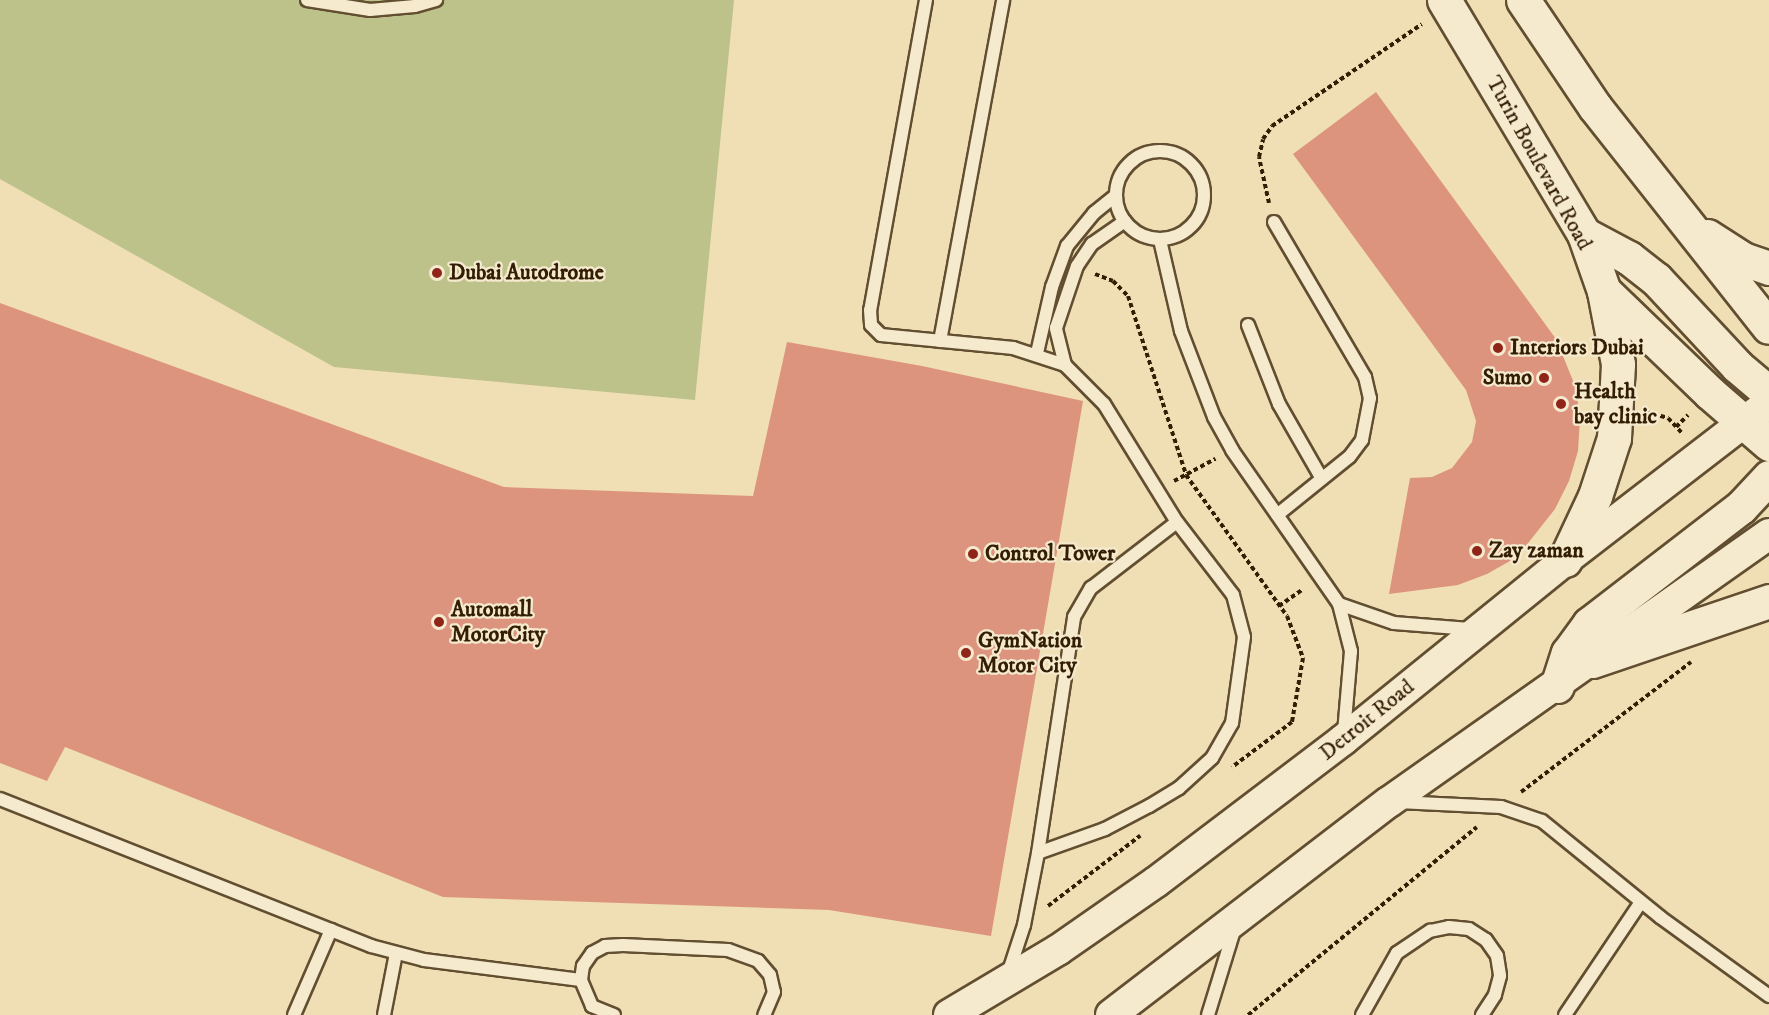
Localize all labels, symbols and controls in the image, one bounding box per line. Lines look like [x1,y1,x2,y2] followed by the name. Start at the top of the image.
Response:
[1480,71,1598,255] street label: Turin Boulevard Road
[449,260,604,286] place label: Dubai Autodrome
[430,266,444,280] marker: Dubai Autodrome
[1510,335,1644,361] place label: Interiors Dubai
[1491,341,1505,355] marker: Interiors Dubai
[1483,365,1532,391] place label: Sumo
[1537,371,1551,385] marker: Sumo
[1574,378,1657,430] place label: Health bay clinic
[1552,395,1570,413] marker: Health bay clinic
[1489,538,1584,564] place label: Zay zaman
[985,541,1115,567] place label: Control Tower
[1470,544,1484,558] marker: Zay zaman
[966,547,980,561] marker: Control Tower
[451,596,545,648] place label: Automall MotorCity
[432,615,446,629] marker: Automall MotorCity
[978,627,1082,678] place label: GymNation Motor City
[959,646,973,660] marker: GymNation Motor City
[1314,674,1420,766] street label: Detroit Road

